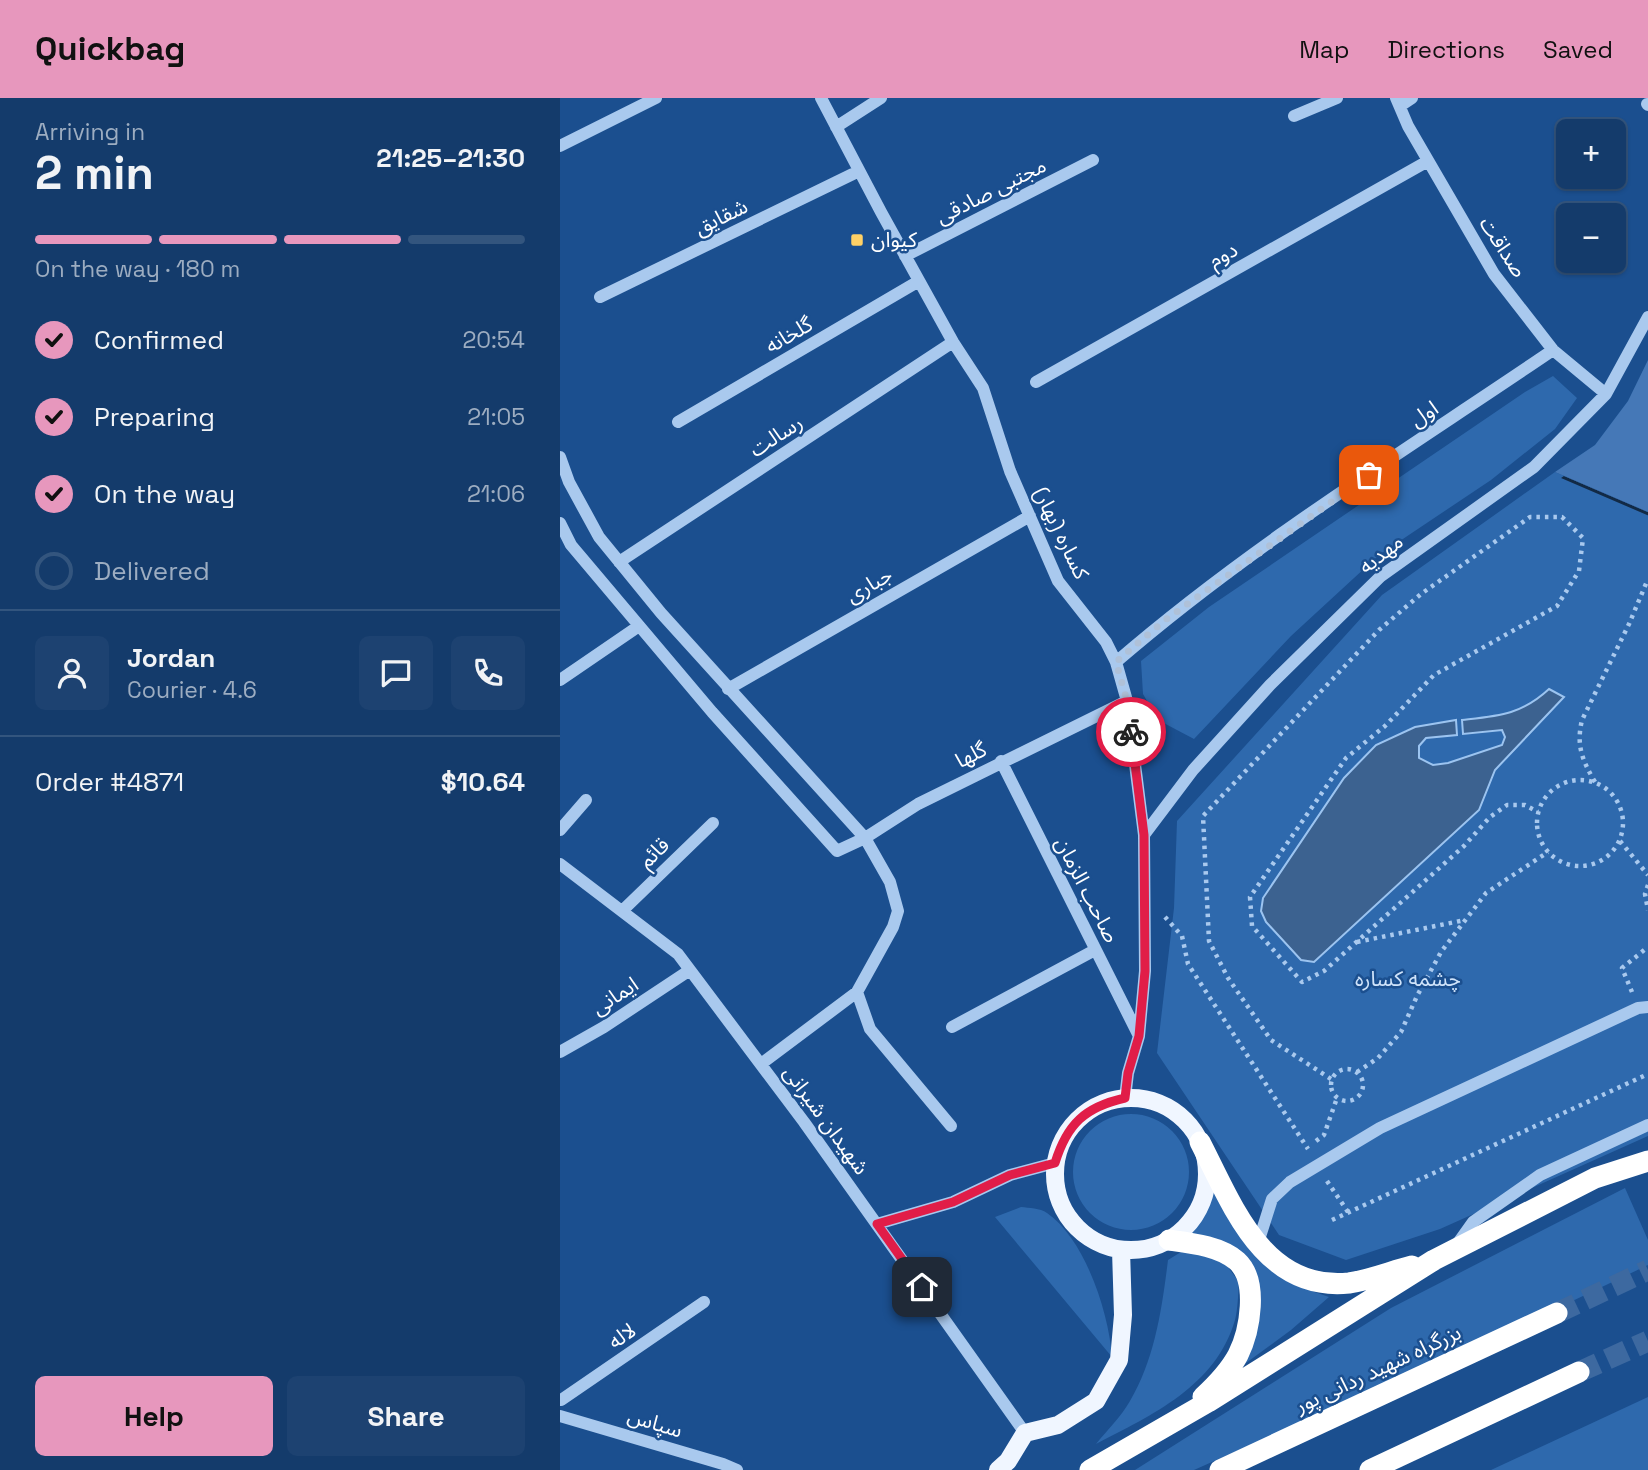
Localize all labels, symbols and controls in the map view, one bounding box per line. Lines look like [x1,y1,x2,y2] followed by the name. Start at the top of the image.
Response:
[35,28,185,70] text: Quickbag
[1299,34,1349,65] text: Map
[1387,34,1505,65] text: Directions
[1543,34,1613,65] text: Saved
[35,117,145,147] text: Arriving in
[1556,119,1626,273] map controls
[1556,119,1626,189] button: +
[376,141,525,175] text: 21:25–21:30
[35,144,154,202] text: 2 min
[931,151,1050,230] street label: مجتبی صادقی
[690,192,752,241] street label: شقایق
[1556,203,1626,273] button: −
[1474,211,1533,282] street label: صداقت
[871,226,917,253] place label: کیوان
[849,232,865,248] marker: کیوان
[1203,236,1244,276] street label: دوم
[35,254,240,284] text: On the way · 180 m
[760,310,818,359] street label: گلخانه
[35,321,73,359] icon: check
[94,323,224,357] text: Confirmed
[462,325,525,355] text: 20:54
[1404,394,1443,433] street label: اول
[35,398,73,436] icon: check
[94,400,215,434] text: Preparing
[467,402,525,432] text: 21:05
[744,408,807,463] street label: رسالت
[1339,445,1399,505] pin
[1350,456,1388,494] icon: bag
[35,475,73,513] icon: check
[94,477,235,511] text: On the way
[467,479,525,509] text: 21:06
[1028,482,1096,584] street label: کساره (بهار)
[1353,528,1408,579] street label: مهدیه
[94,554,210,588] text: Delivered
[841,561,897,609] street label: جباری
[35,636,109,710] button: person
[359,636,433,710] button: chat
[451,636,525,710] button: phone
[127,641,215,675] text: Jordan
[127,675,257,705] text: Courier · 4.6
[1096,697,1166,767] courier
[1112,713,1150,751] icon: bike
[951,735,991,774] street label: گلها
[35,765,184,799] text: Order #4871
[441,765,525,799] text: $10.64
[632,831,676,875] street label: قائم
[1049,832,1126,947] street label: صاحب الزمان
[1355,965,1461,992] park label: چشمه کساره
[586,970,643,1021] street label: ایمانی
[778,1060,875,1180] street label: شهیدان شیرانی
[892,1257,952,1317] pin
[903,1268,941,1306] icon: home
[603,1317,641,1355] street label: لاله
[1290,1318,1465,1419] street label: بزرگراه شهید ردانی پور
[35,1376,273,1456] button: Help
[287,1376,525,1456] button: Share
[624,1401,686,1444] street label: سپاس

